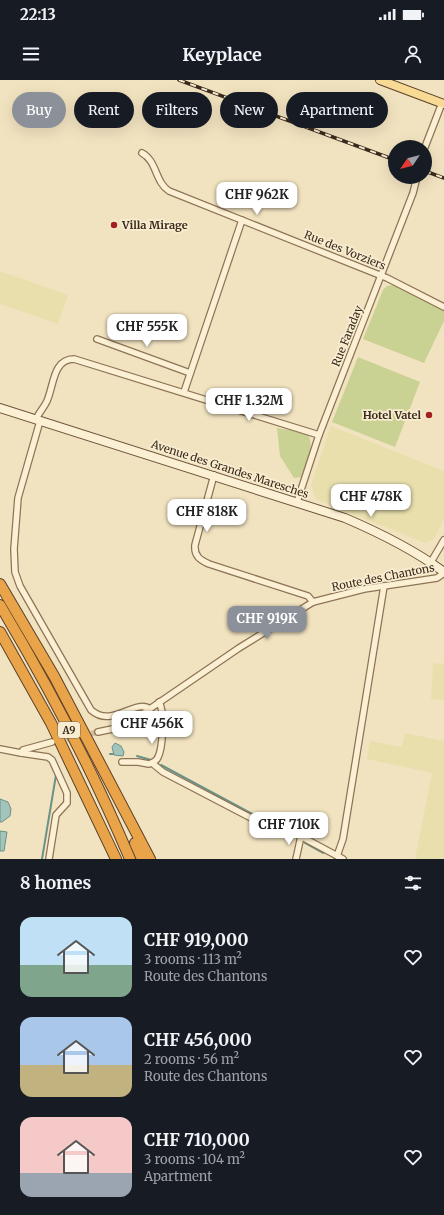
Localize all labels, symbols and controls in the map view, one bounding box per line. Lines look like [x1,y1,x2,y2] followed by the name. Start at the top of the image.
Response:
[20,5,56,24] text: 22:13
[20,43,42,65] icon: menu
[182,43,262,66] text: Keyplace
[402,43,424,65] icon: person
[12,92,66,128] chip: Buy
[74,92,134,128] chip: Rent
[142,92,212,128] chip: Filters
[220,92,278,128] chip: New
[286,92,388,128] chip: Apartment
[388,140,432,184] north arrow
[388,140,432,184] map controls
[216,182,298,216] pin: CHF 962K
[225,186,289,203] text: CHF 962K
[121,218,188,232] place label: Villa Mirage
[109,220,119,230] marker: Villa Mirage
[302,227,388,273] street label: Rue des Vorziers
[328,303,366,369] street label: Rue Faraday
[106,314,188,348] pin: CHF 555K
[116,318,178,335] text: CHF 555K
[203,388,295,422] pin: CHF 1.32M
[215,392,283,409] text: CHF 1.32M
[363,408,421,422] place label: Hotel Vatel
[424,410,434,420] marker: Hotel Vatel
[149,437,310,501] street label: Avenue des Grandes Maresches
[330,484,412,518] pin: CHF 478K
[340,488,402,505] text: CHF 478K
[166,499,248,533] pin: CHF 818K
[176,503,238,520] text: CHF 818K
[330,560,436,594] street label: Route des Chantons
[226,606,308,640] pin: CHF 919K
[237,610,297,627] text: CHF 919K
[111,711,193,745] pin: CHF 456K
[121,715,183,732] text: CHF 456K
[58,722,80,738] road number: A9
[248,812,330,846] pin: CHF 710K
[258,816,320,833] text: CHF 710K
[20,872,91,894] text: 8 homes
[402,872,424,894] icon: filters
[144,929,249,951] text: CHF 919,000
[52,933,100,981] icon: home
[402,946,424,968] icon: heart
[144,951,242,968] text: 3 rooms · 113 m²
[144,968,267,985] text: Route des Chantons
[144,1029,252,1051] text: CHF 456,000
[52,1033,100,1081] icon: home
[402,1046,424,1068] icon: heart
[144,1051,239,1068] text: 2 rooms · 56 m²
[144,1068,267,1085] text: Route des Chantons
[144,1129,250,1151] text: CHF 710,000
[52,1133,100,1181] icon: home
[402,1146,424,1168] icon: heart
[144,1151,245,1168] text: 3 rooms · 104 m²
[144,1168,212,1185] text: Apartment

